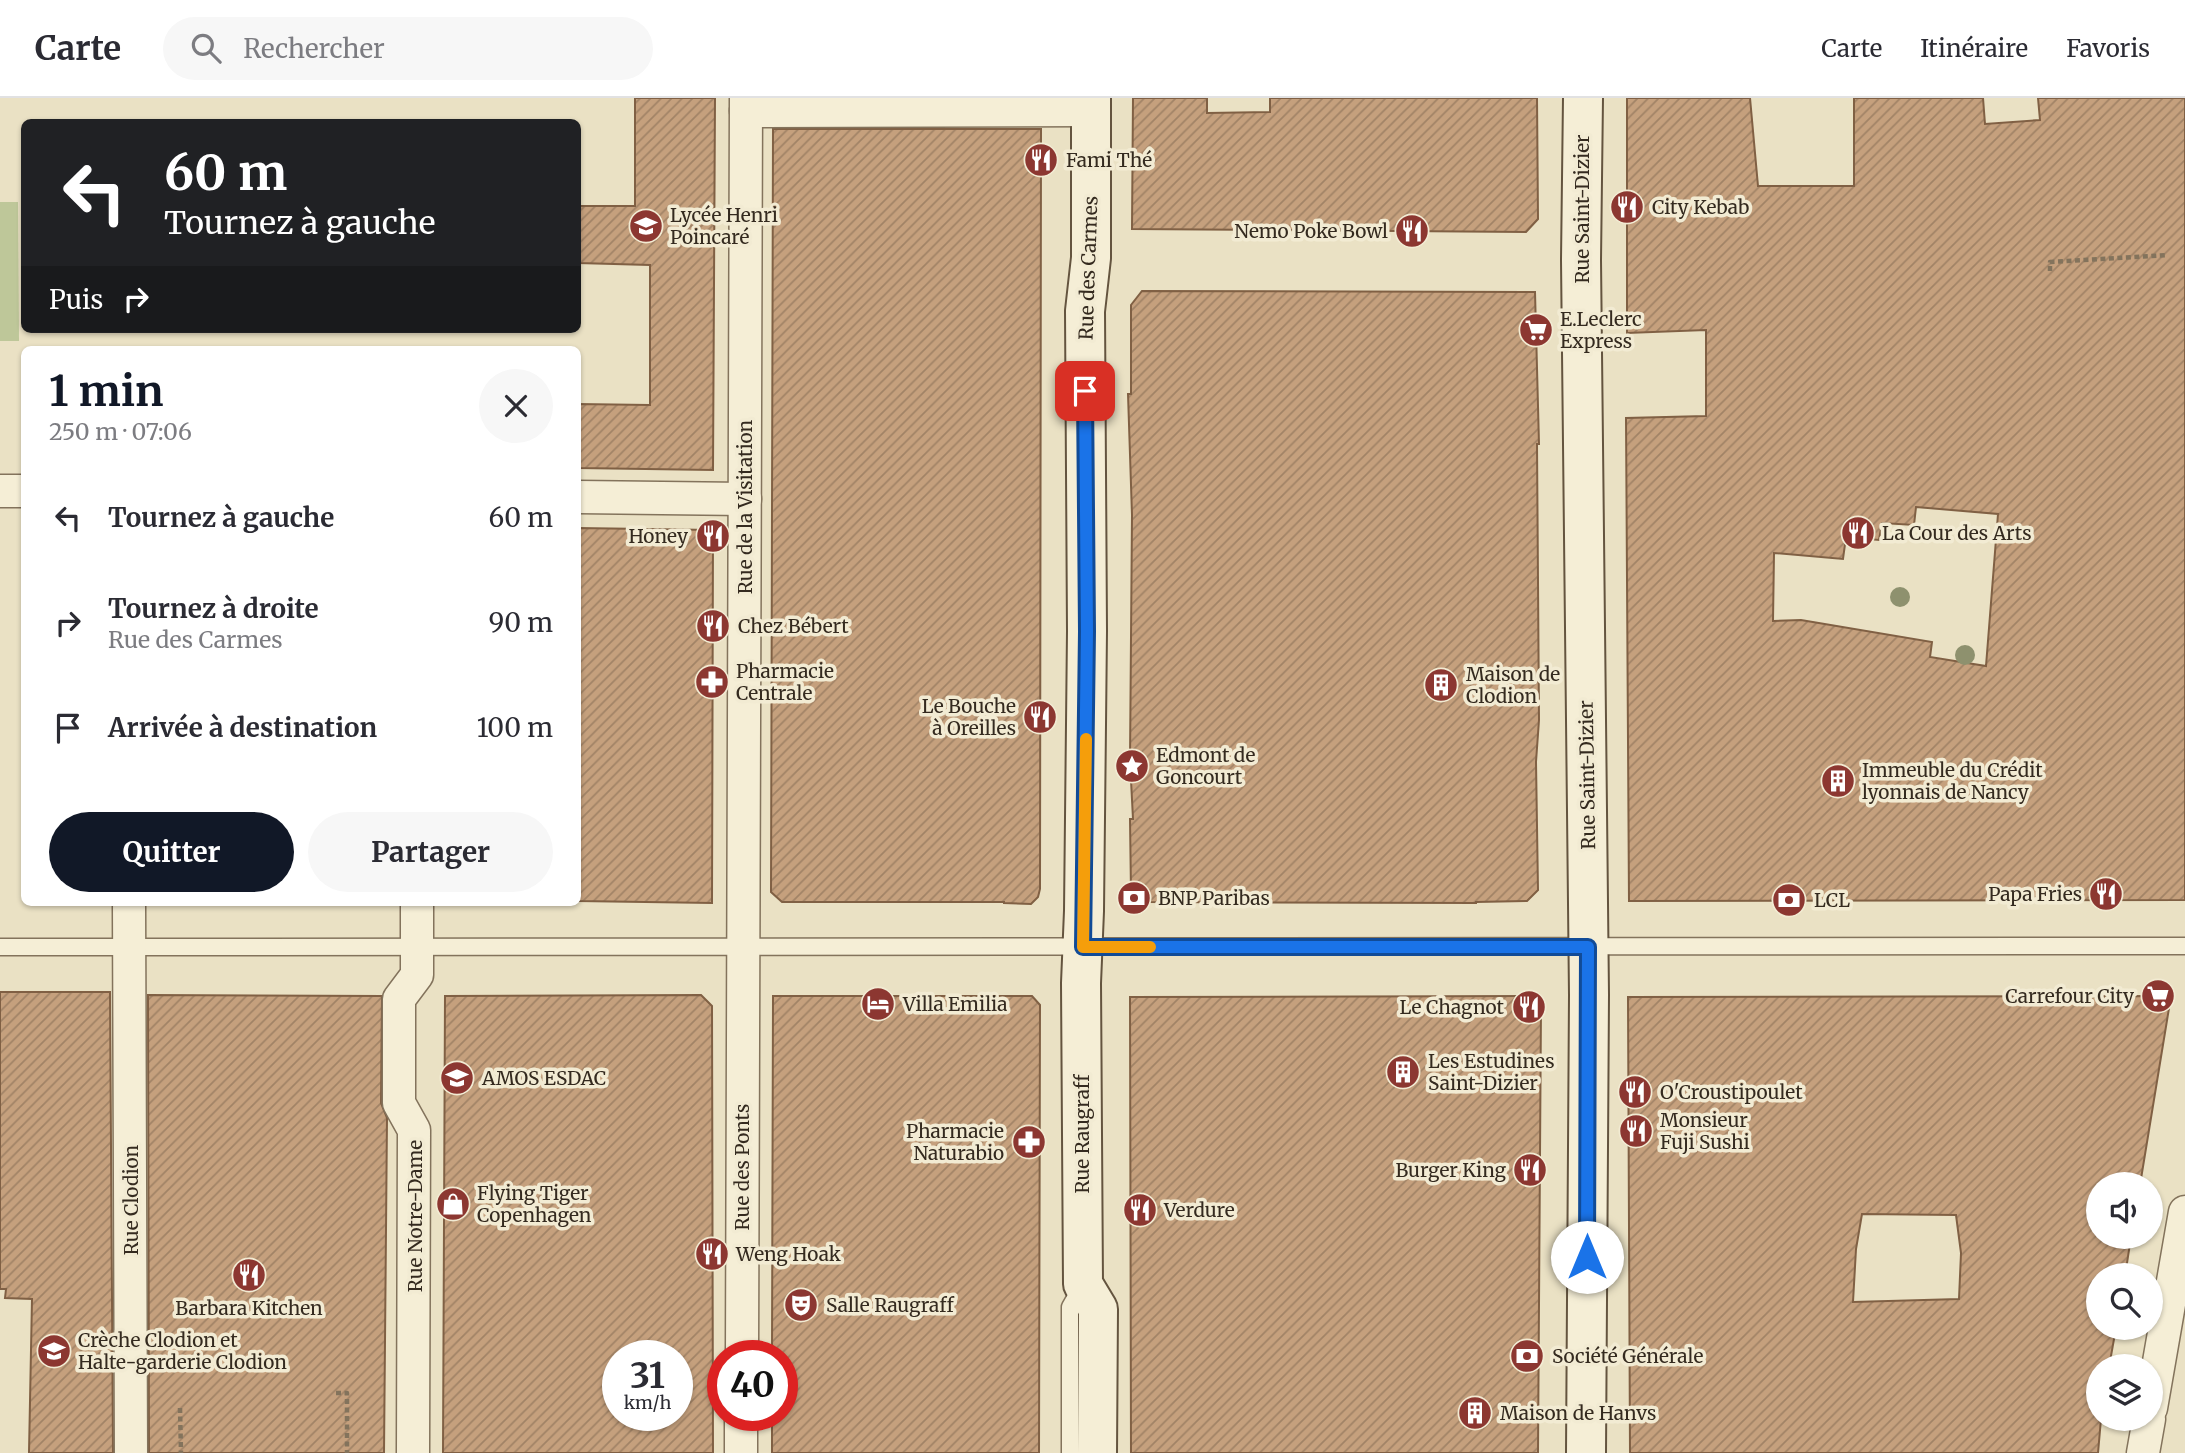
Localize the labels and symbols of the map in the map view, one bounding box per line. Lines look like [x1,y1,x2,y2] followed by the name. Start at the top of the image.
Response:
[1570,134,1594,284] street label: Rue Saint-Dizier
[1022,141,1060,179] restaurant icon: Fami Thé
[1066,148,1152,172] place label: Fami Thé
[1608,188,1646,226] restaurant icon: City Kebab
[1652,195,1749,219] place label: City Kebab
[1073,196,1103,340] street label: Rue des Carmes
[670,203,778,249] place label: Lycée Henri Poincaré
[627,207,665,245] school or university icon: Lycée Henri Poincaré
[1393,212,1431,250] restaurant icon: Nemo Poke Bowl
[1234,219,1388,243] place label: Nemo Poke Bowl
[1560,307,1642,353] place label: E.Leclerc Express
[1517,311,1555,349] supermarket icon: E.Leclerc Express
[1055,361,1115,421] pin
[733,419,757,594] street label: Rue de la Visitation
[1839,514,1877,552] restaurant icon: La Cour des Arts
[694,517,732,555] restaurant icon: Honey
[1882,521,2032,545] place label: La Cour des Arts
[628,524,688,548] place label: Honey
[694,607,732,645] restaurant icon: Chez Bébert
[738,614,849,638] place label: Chez Bébert
[736,659,834,705] place label: Pharmacie Centrale
[1466,662,1560,708] place label: Maison de Clodion
[693,663,731,701] pharmacy icon: Pharmacie Centrale
[1422,666,1460,704] building icon: Maison de Clodion
[922,694,1016,740] place label: Le Bouche à Oreilles
[1021,698,1059,736] restaurant icon: Le Bouche à Oreilles
[1574,700,1600,850] street label: Rue Saint-Dizier
[1156,743,1255,789] place label: Edmont de Goncourt
[1113,747,1151,785] place icon: Edmont de Goncourt
[1862,758,2043,804] place label: Immeuble du Crédit lyonnais de Nancy
[1819,762,1857,800] building icon: Immeuble du Crédit lyonnais de Nancy
[2087,875,2125,913] restaurant icon: Papa Fries
[1115,879,1153,917] bank icon: BNP Paribas
[1770,881,1808,919] bank icon: LCL
[1988,882,2082,906] place label: Papa Fries
[1158,886,1270,910] place label: BNP Paribas
[1814,888,1850,912] place label: LCL
[2139,977,2177,1015] supermarket icon: Carrefour City
[2005,984,2134,1008] place label: Carrefour City
[859,985,897,1023] hotel icon: Villa Emilia
[1510,988,1548,1026] restaurant icon: Le Chagnot
[902,992,1007,1016] place label: Villa Emilia
[1400,995,1505,1019] place label: Le Chagnot
[1428,1049,1554,1095] place label: Les Estudines Saint-Dizier
[1384,1053,1422,1091] building icon: Les Estudines Saint-Dizier
[438,1059,476,1097] school or university icon: AMOS ESDAC
[481,1066,606,1090] place label: AMOS ESDAC
[1616,1073,1654,1111] restaurant icon: O'Croustipoulet
[1070,1074,1094,1193] street label: Rue Raugraff
[1660,1080,1803,1104] place label: O'Croustipoulet
[730,1104,754,1230] street label: Rue des Ponts
[1660,1108,1750,1154] place label: Monsieur Fuji Sushi
[1617,1112,1655,1150] restaurant icon: Monsieur Fuji Sushi
[906,1119,1004,1165] place label: Pharmacie Naturabio
[1010,1123,1048,1161] pharmacy icon: Pharmacie Naturabio
[403,1140,427,1292] street label: Rue Notre-Dame
[119,1144,143,1255] street label: Rue Clodion
[1511,1151,1549,1189] restaurant icon: Burger King
[1395,1158,1506,1182] place label: Burger King
[477,1181,592,1227] place label: Flying Tiger Copenhagen
[434,1185,472,1223] shop icon: Flying Tiger Copenhagen
[1121,1191,1159,1229] restaurant icon: Verdure
[1163,1198,1235,1222] place label: Verdure
[1550,1220,1624,1294] position arrow
[693,1235,731,1273] restaurant icon: Weng Hoak
[735,1242,841,1266] place label: Weng Hoak
[230,1256,268,1294] restaurant icon: Barbara Kitchen
[782,1286,820,1324] theatre icon: Salle Raugraff
[826,1293,955,1317] place label: Salle Raugraff
[175,1296,323,1320] place label: Barbara Kitchen
[78,1328,287,1374] place label: Crèche Clodion et Halte-garderie Clodion
[35,1332,73,1370] school or university icon: Crèche Clodion et Halte-garderie Clodion
[1508,1337,1546,1375] bank icon: Société Générale
[707,1340,798,1431] speed limit sign: 40
[1552,1344,1703,1368] place label: Société Générale
[1456,1394,1494,1432] building icon: Maison de Hanvs
[1500,1401,1656,1425] place label: Maison de Hanvs

